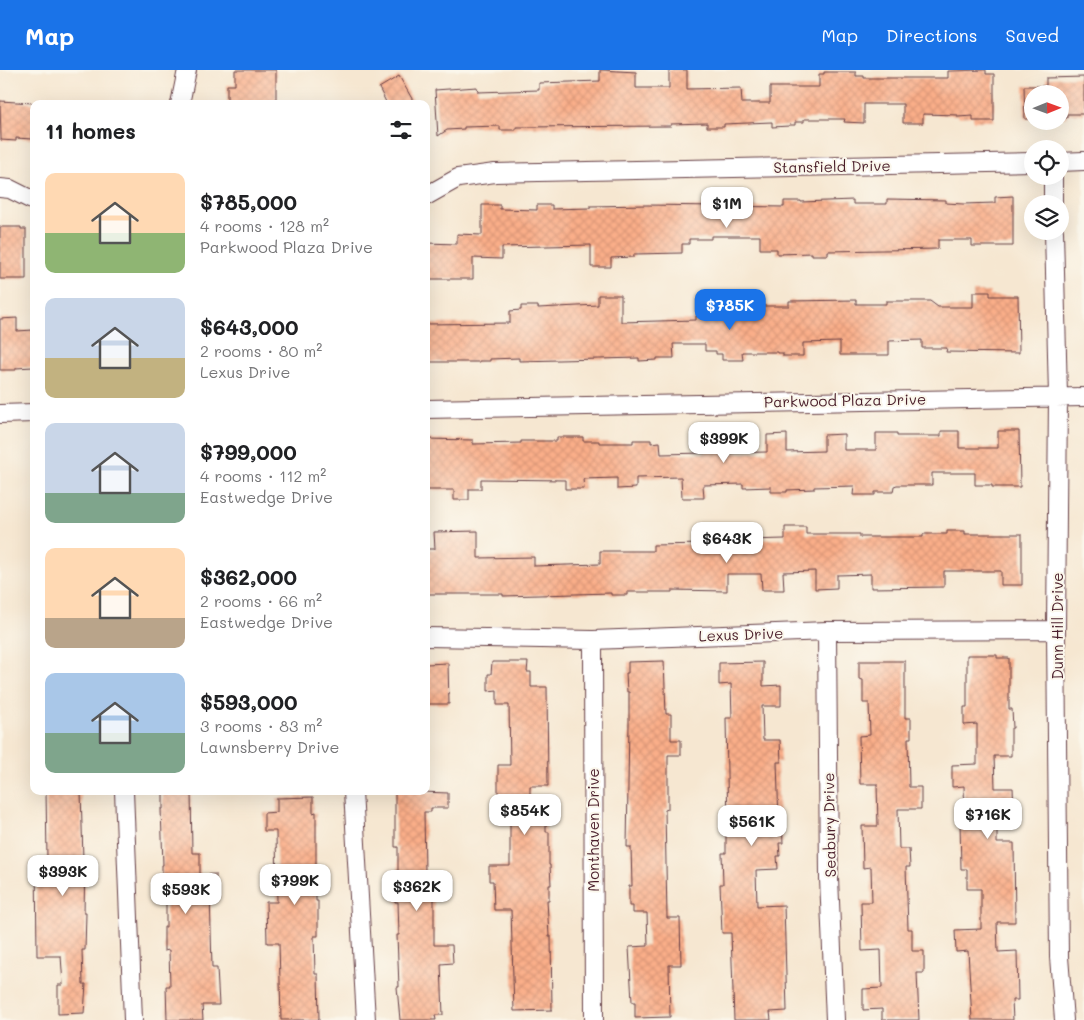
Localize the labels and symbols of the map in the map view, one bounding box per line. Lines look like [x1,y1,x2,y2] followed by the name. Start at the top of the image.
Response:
[1024,85,1069,130] north arrow
[773,155,891,177] street label: Stansfield Drive
[703,186,751,229] pin: $1M
[695,288,765,331] pin: $785K
[764,389,926,411] street label: Parkwood Plaza Drive
[689,422,759,464] pin: $399K
[692,522,762,564] pin: $643K
[1047,572,1067,680] street label: Dunn Hill Drive
[698,623,784,645] street label: Lexus Drive
[583,768,603,892] street label: Monthaven Drive
[818,773,840,877] street label: Seabury Drive
[490,794,560,836] pin: $854K
[953,798,1023,840] pin: $716K
[717,804,787,847] pin: $561K
[28,854,98,897] pin: $393K
[260,864,330,906] pin: $799K
[382,870,452,912] pin: $362K
[151,872,221,915] pin: $593K

